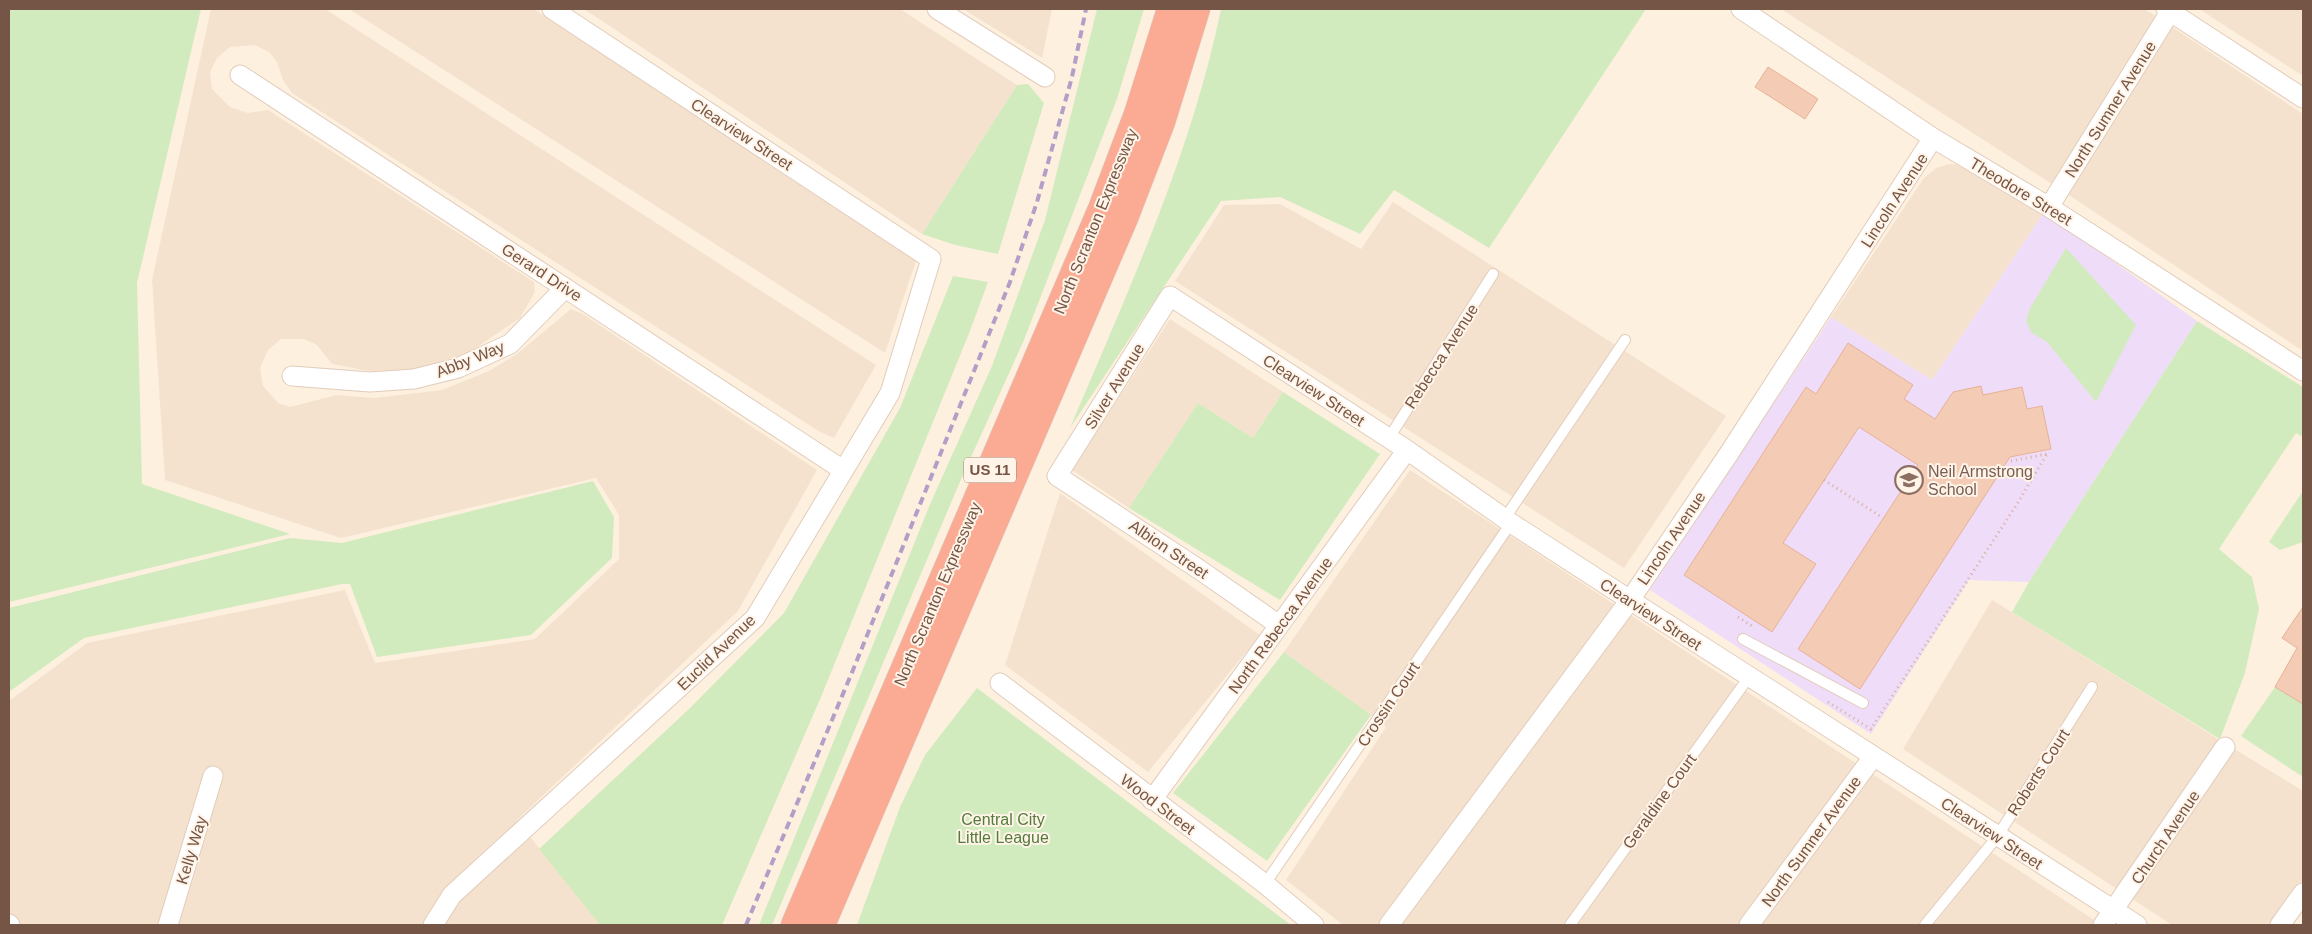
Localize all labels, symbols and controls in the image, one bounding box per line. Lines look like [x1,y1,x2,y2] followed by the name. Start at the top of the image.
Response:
[2062,38,2159,180] street label: North Sumner Avenue
[688,95,796,174] street label: Clearview Street
[1050,126,1140,316] street label: North Scranton Expressway
[1858,150,1931,250] street label: Lincoln Avenue
[1967,154,2075,229] street label: Theodore Street
[499,240,585,305] street label: Gerard Drive
[1401,301,1481,412] street label: Rebecca Avenue
[433,338,507,381] street label: Abby Way
[1081,340,1148,432] street label: Silver Avenue
[1260,351,1368,430] street label: Clearview Street
[964,458,1016,482] road number: US 11
[1928,463,2033,498] place label: Neil Armstrong School
[1894,465,1924,495] school or university icon: Neil Armstrong School
[1634,489,1709,588] street label: Lincoln Avenue
[891,500,984,689] street label: North Scranton Expressway
[1126,517,1212,582] street label: Albion Street
[1225,554,1336,697] street label: North Rebecca Avenue
[1597,575,1705,654] street label: Clearview Street
[674,611,759,694] street label: Euclid Avenue
[1354,659,1423,750] street label: Crossin Court
[2004,725,2073,819] street label: Roberts Court
[1619,750,1700,852] street label: Geraldine Court
[1117,771,1199,838] street label: Wood Street
[1758,773,1865,910] street label: North Sumner Avenue
[2128,787,2203,887] street label: Church Avenue
[1938,794,2046,873] street label: Clearview Street
[957,811,1049,846] park label: Central City Little League
[173,814,210,886] street label: Kelly Way

